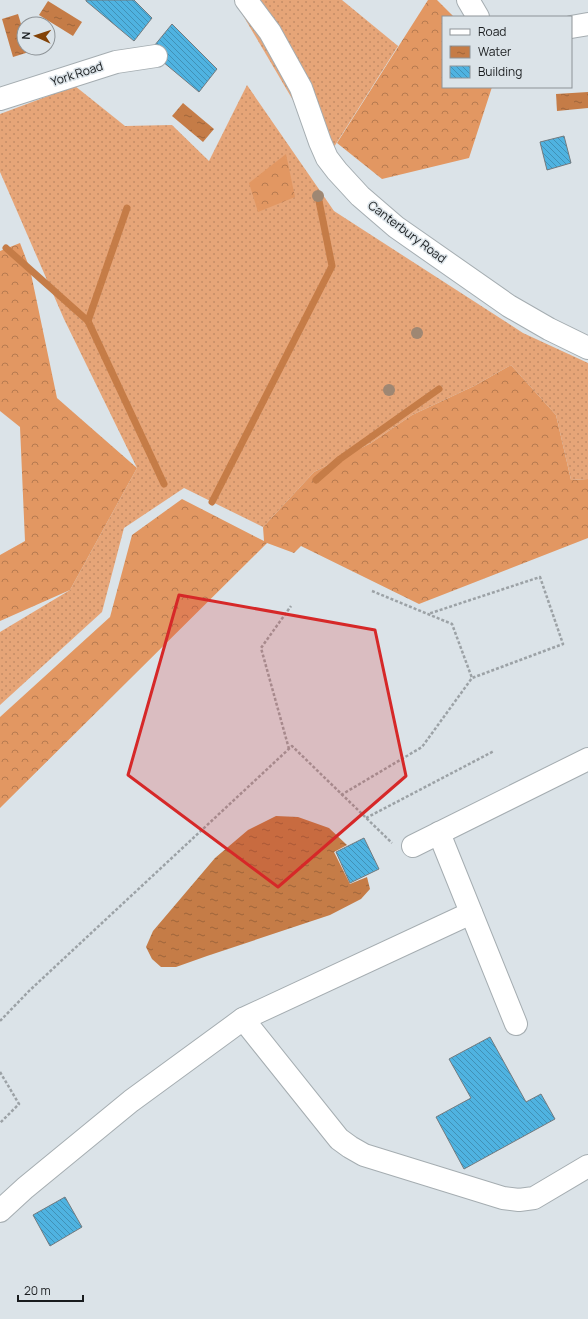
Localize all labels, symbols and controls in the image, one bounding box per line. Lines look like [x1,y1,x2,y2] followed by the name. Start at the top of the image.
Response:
[16,16,56,56] north arrow
[442,16,572,88] legend
[478,23,506,40] text: Road
[18,31,33,40] text: N
[478,43,512,60] text: Water
[49,57,105,90] street label: York Road
[478,63,522,80] text: Building
[365,197,450,267] street label: Canterbury Road
[18,1277,83,1303] scale bar
[24,1282,51,1299] text: 20 m

